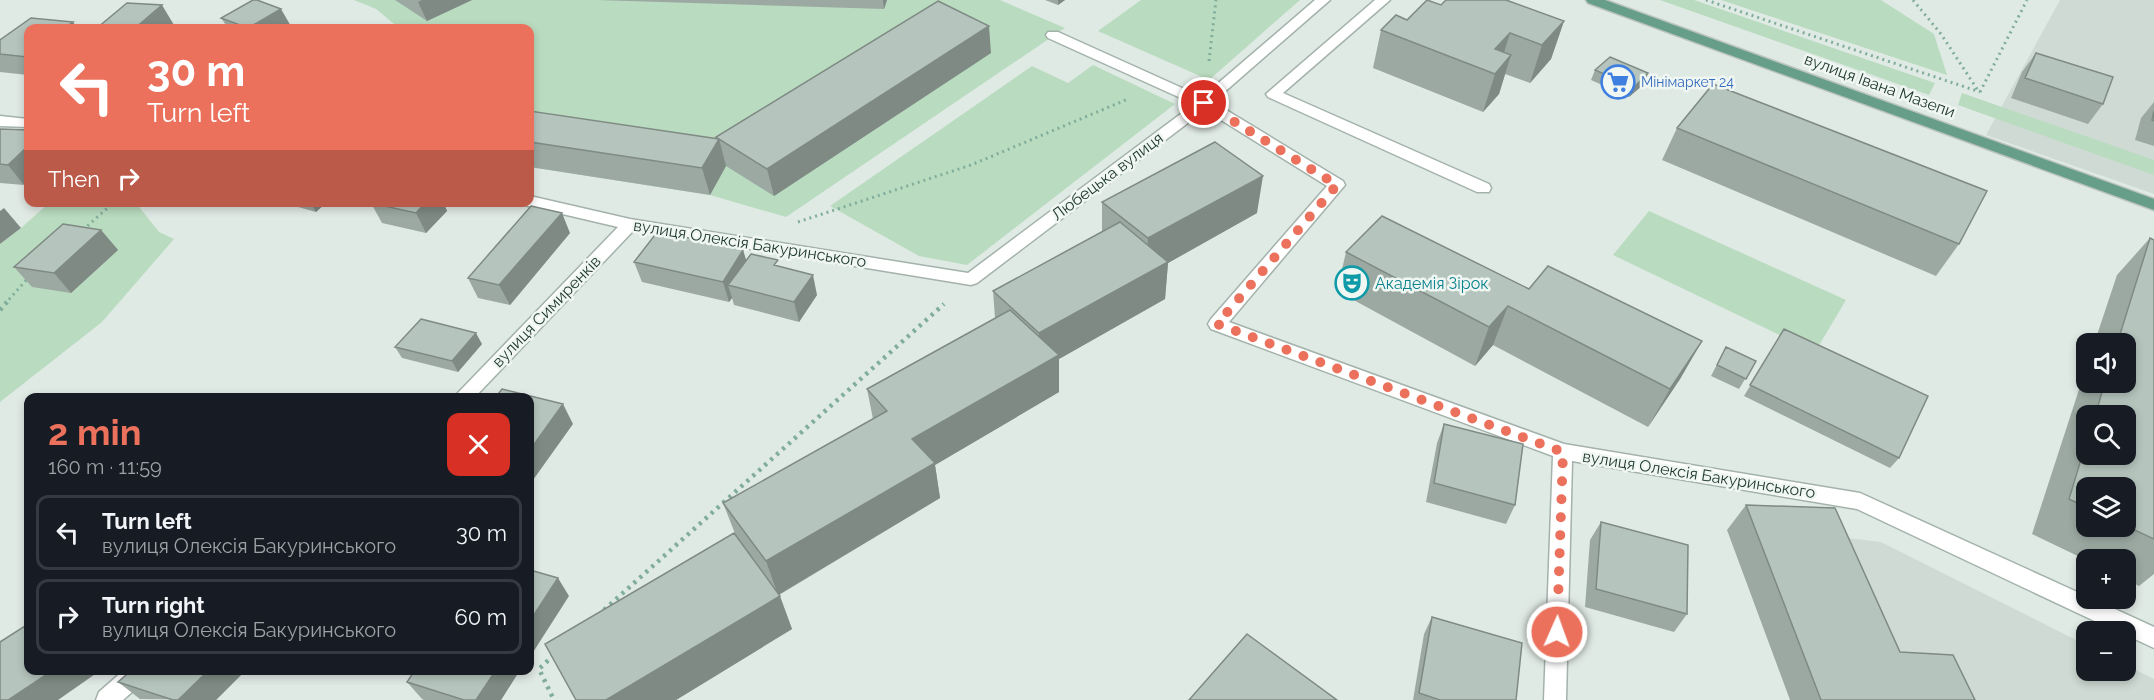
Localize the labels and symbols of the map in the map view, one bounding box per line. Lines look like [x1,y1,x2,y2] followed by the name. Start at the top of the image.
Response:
[1802,49,1958,122] street label: вулиця Івана Мазепи
[1600,64,1636,100] supermarket icon: Мінімаркет 24
[1641,74,1734,90] place label: Мінімаркет 24
[1178,77,1229,128] pin
[1048,128,1167,225] street label: Любецька вулиця
[632,216,868,271] street label: вулиця Олексія Бакуринського
[488,252,604,371] street label: вулиця Симиренків
[1334,265,1370,301] theatre icon: Академія Зірок
[1375,274,1489,293] place label: Академія Зірок
[1581,447,1817,502] street label: вулиця Олексія Бакуринського
[1525,600,1589,664] position arrow

